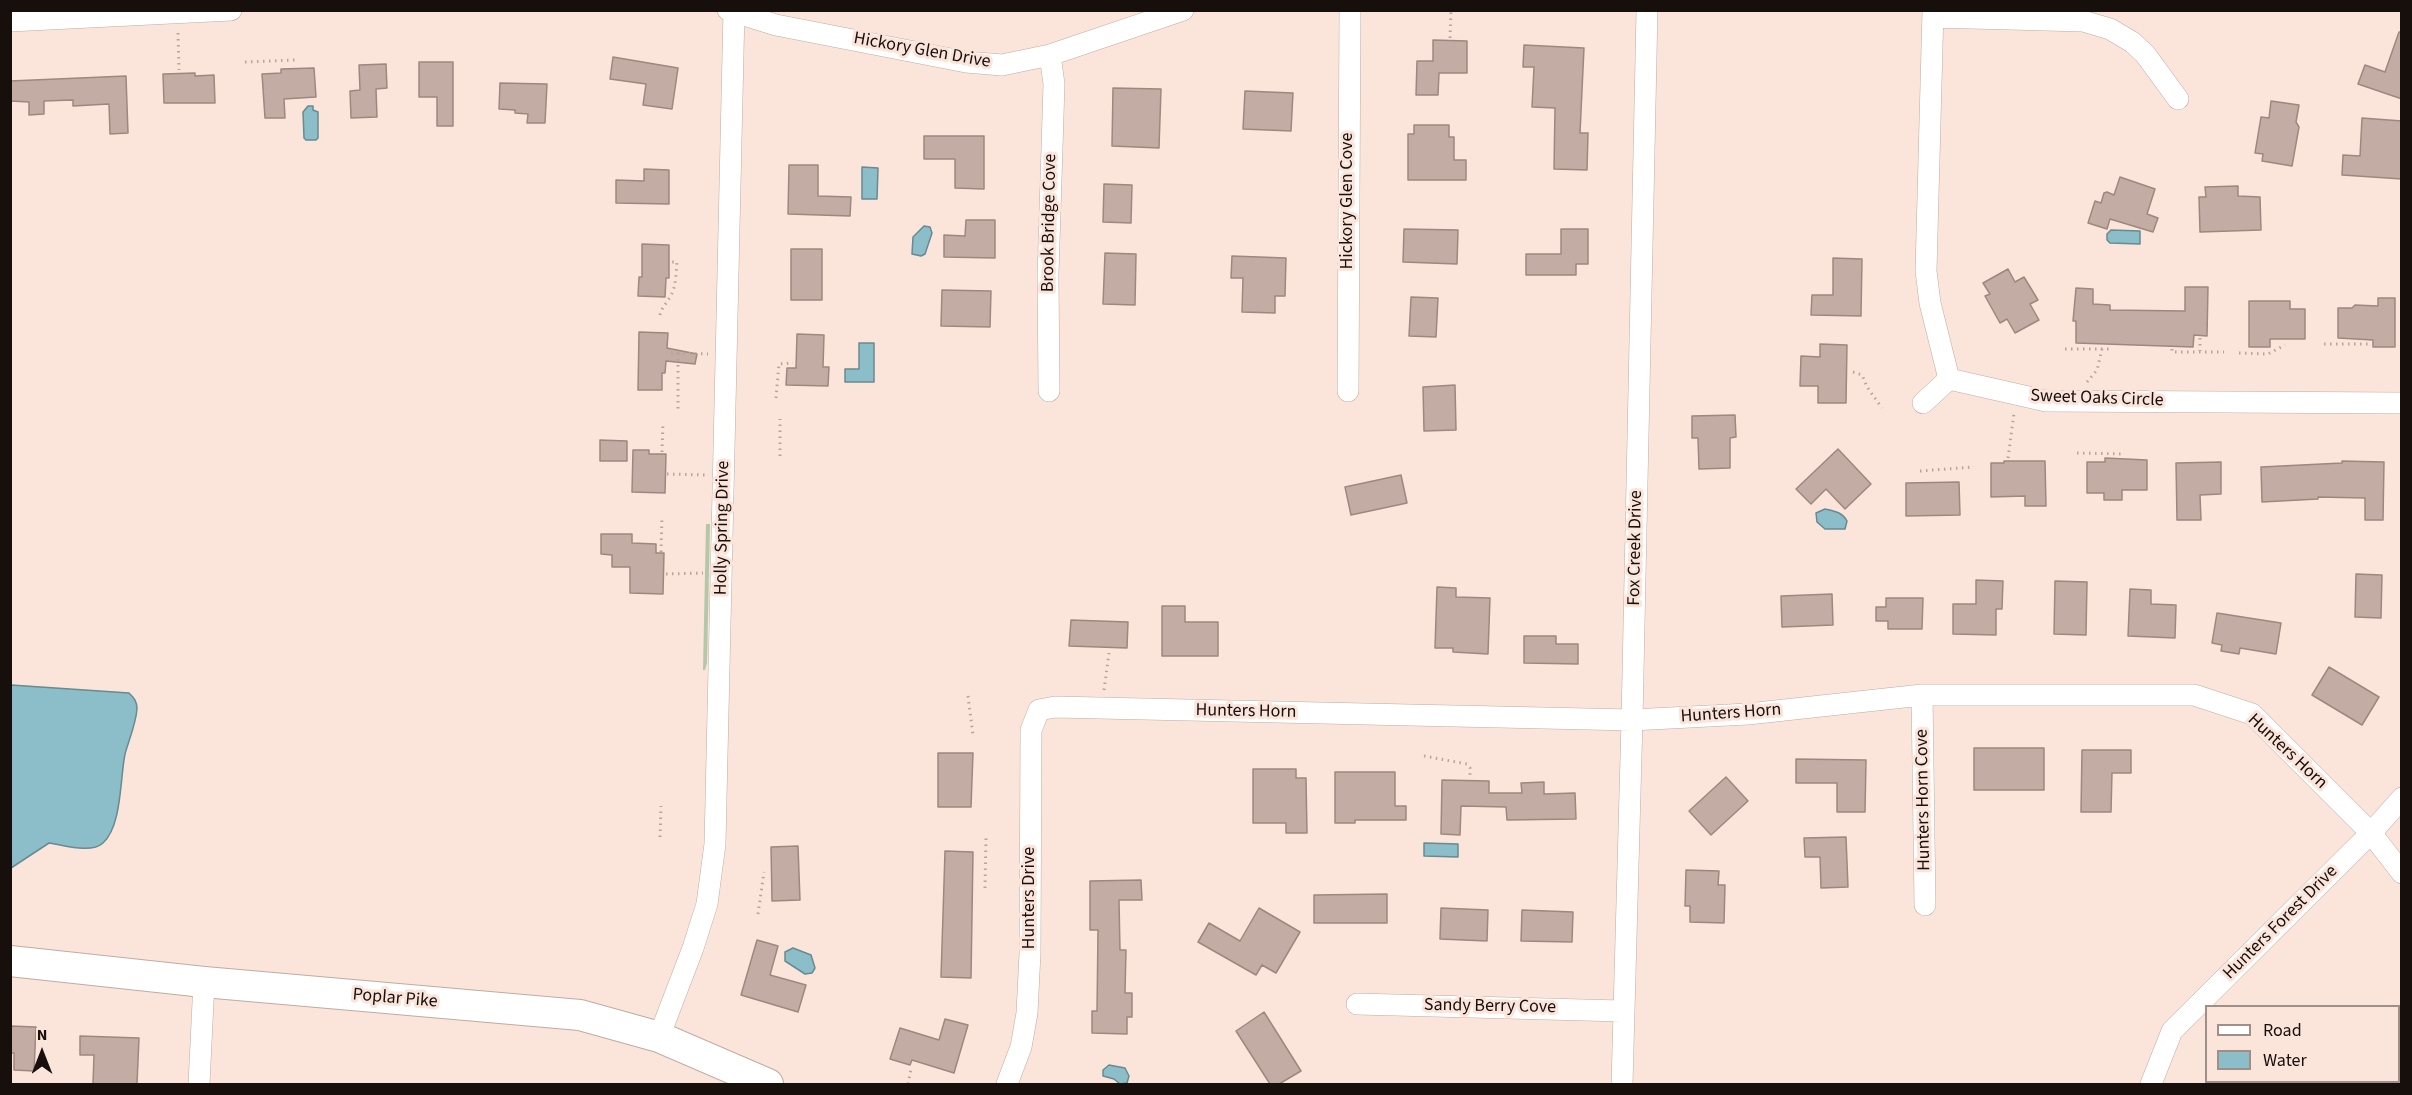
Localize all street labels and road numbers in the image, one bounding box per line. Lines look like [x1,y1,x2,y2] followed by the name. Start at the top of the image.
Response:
[852,28,992,74] street label: Hickory Glen Drive
[1337,133,1359,269] street label: Hickory Glen Cove
[1038,154,1062,292] street label: Brook Bridge Cove
[2030,386,2164,412] street label: Sweet Oaks Circle
[711,461,735,595] street label: Holly Spring Drive
[1624,490,1648,606] street label: Fox Creek Drive
[1195,700,1297,724] street label: Hunters Horn
[1680,700,1782,728] street label: Hunters Horn
[2243,710,2331,794] street label: Hunters Horn
[1912,729,1936,871] street label: Hunters Horn Cove
[1019,847,1041,949] street label: Hunters Drive
[2219,861,2343,985] street label: Hunters Forest Drive
[352,985,438,1013] street label: Poplar Pike
[1424,995,1556,1019] street label: Sandy Berry Cove

